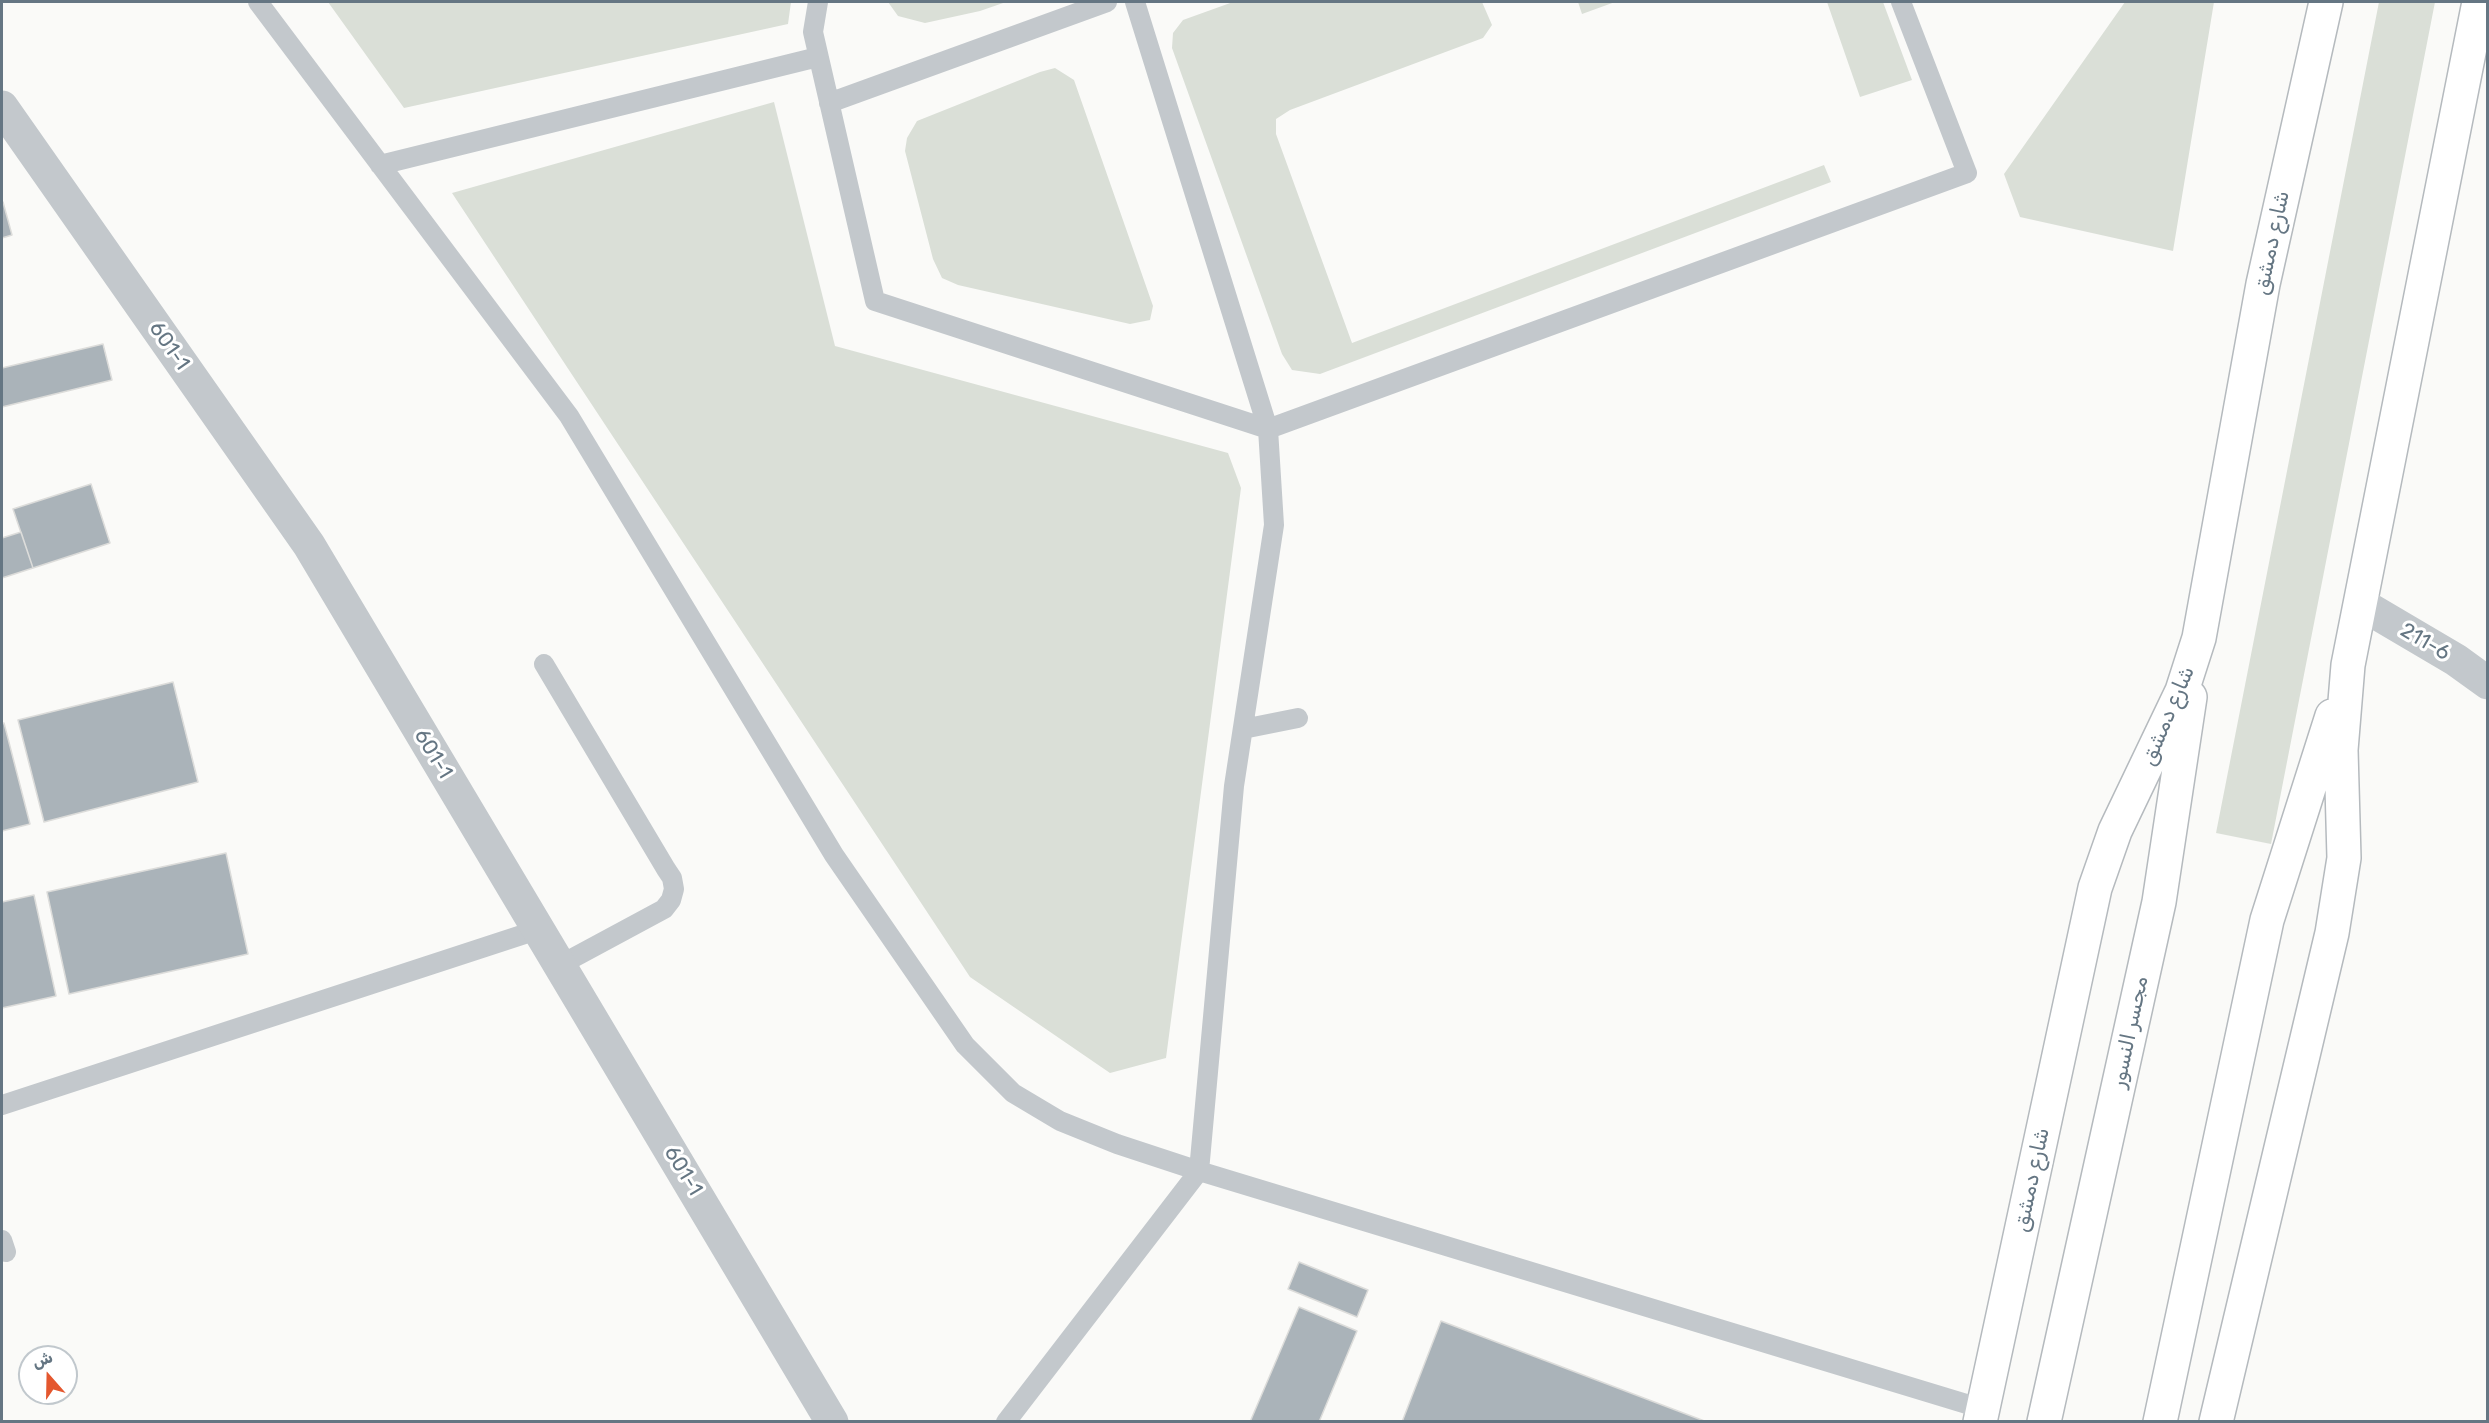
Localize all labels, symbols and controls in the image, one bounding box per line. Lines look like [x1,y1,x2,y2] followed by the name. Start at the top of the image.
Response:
[2249,189,2295,297] street label: شارع دمشق
[143,317,195,375] street label: 601-1
[2396,618,2454,666] street label: 211-6
[2136,662,2200,770] street label: شارع دمشق
[408,725,458,783] street label: 601-1
[2106,974,2154,1090] street label: مجسر النسور
[2009,1126,2055,1234] street label: شارع دمشق
[658,1142,708,1200] street label: 601-1
[18,1345,78,1405] north arrow
[30,1347,55,1372] text: ش

